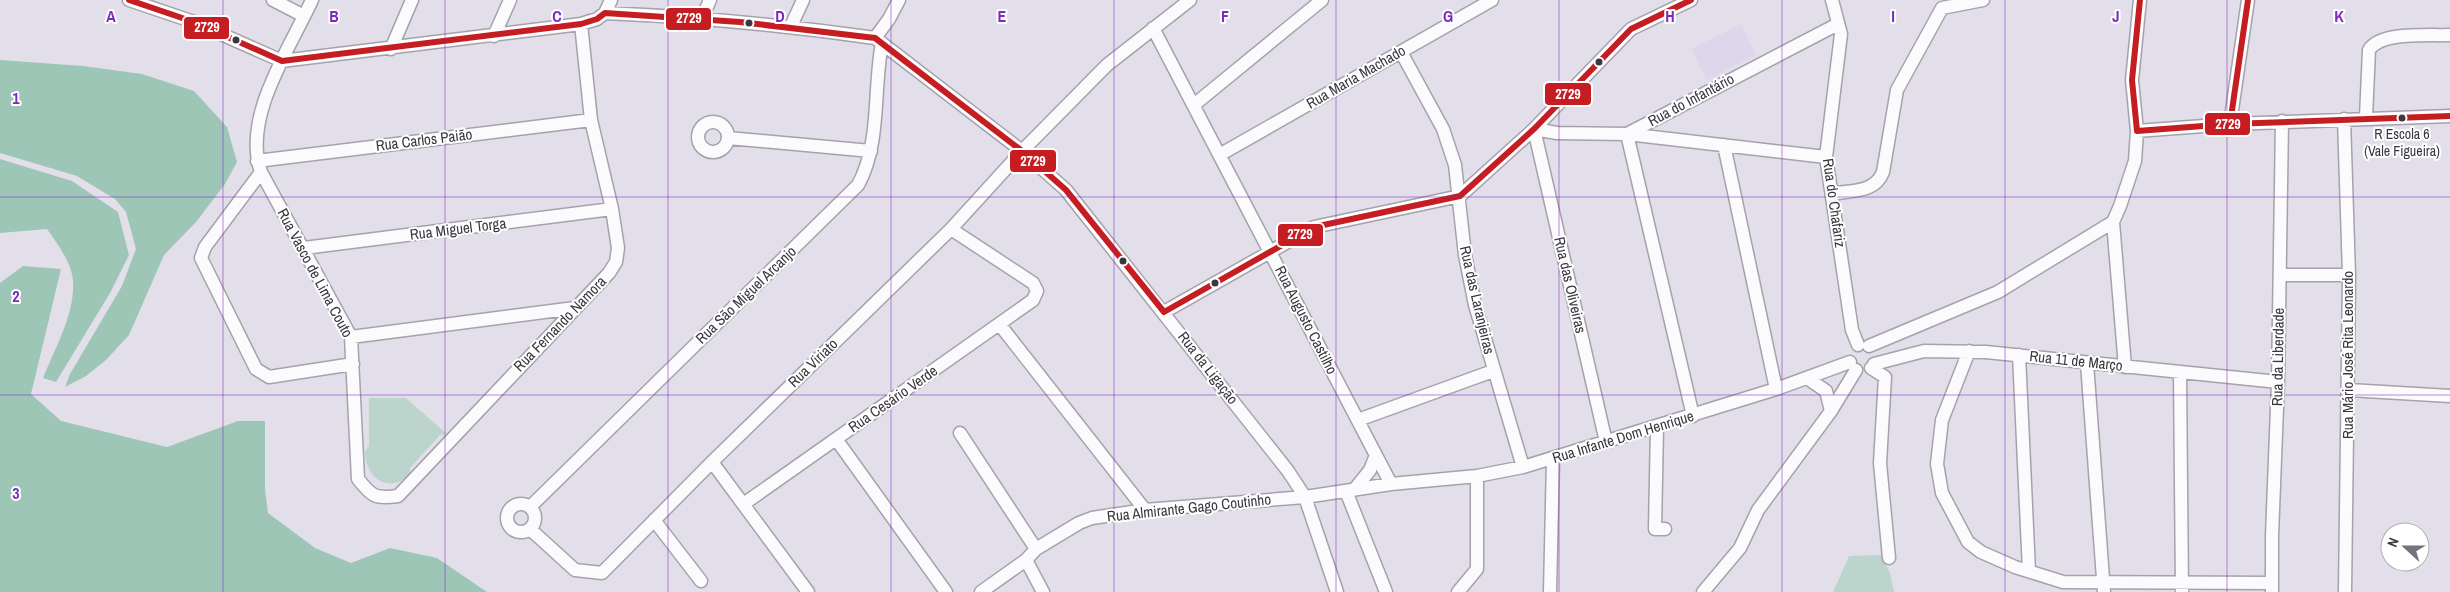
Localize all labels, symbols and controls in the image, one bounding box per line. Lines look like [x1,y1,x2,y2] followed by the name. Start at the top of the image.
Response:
[106,5,116,27] text: A
[329,5,339,27] text: B
[552,5,562,27] text: C
[775,5,785,27] text: D
[998,5,1007,27] text: E
[1221,5,1229,27] text: F
[1443,5,1453,27] text: G
[1665,5,1675,27] text: H
[1891,5,1895,27] text: I
[2112,5,2120,27] text: J
[2334,5,2344,27] text: K
[665,7,712,31] line badge: 2729
[676,9,702,27] text: 2729
[183,16,230,40] line badge: 2729
[194,18,220,36] text: 2729
[744,18,754,28] unlabelled marker
[231,35,241,45] unlabelled marker
[1302,40,1409,114] street label: Rua Maria Machado
[1594,57,1604,67] unlabelled marker
[1644,68,1738,131] street label: Rua do Infantário
[1544,82,1592,106] line badge: 2729
[1555,85,1581,103] text: 2729
[12,87,20,109] text: 1
[2204,112,2251,136] line badge: 2729
[2397,113,2407,123] marker: R Escola 6 (Vale Figueira)
[2215,115,2241,133] text: 2729
[374,123,474,156] street label: Rua Carlos Paião
[2364,125,2440,160] place label: R Escola 6 (Vale Figueira)
[1009,149,1057,173] line badge: 2729
[1020,152,1046,170] text: 2729
[1818,157,1851,249] street label: Rua do Chafariz
[273,205,358,341] street label: Rua Vasco de Lima Couto
[409,212,507,245] street label: Rua Miguel Torga
[1277,223,1324,247] line badge: 2729
[1287,225,1313,243] text: 2729
[1549,235,1592,335] street label: Rua das Oliveiras
[691,241,801,348] street label: Rua São Miguel Arcanjo
[1455,244,1500,356] street label: Rua das Laranjeiras
[1118,256,1128,266] unlabelled marker
[1270,262,1343,378] street label: Rua Augusto Castilho
[509,271,611,376] street label: Rua Fernando Namora
[2337,271,2358,439] street label: Rua Mário José Rita Leonardo
[1210,278,1220,288] unlabelled marker
[12,285,20,307] text: 2
[2266,307,2289,406] street label: Rua da Liberdade
[1173,327,1243,408] street label: Rua da Ligação
[783,333,842,392] street label: Rua Viriato
[2028,345,2124,376] street label: Rua 11 de Março
[844,360,942,437] street label: Rua Cesário Verde
[1549,405,1696,468] street label: Rua Infante Dom Henrique
[12,482,20,504] text: 3
[1106,488,1272,527] street label: Rua Almirante Gago Coutinho
[2380,522,2430,572] north arrow
[2383,535,2403,549] text: N

